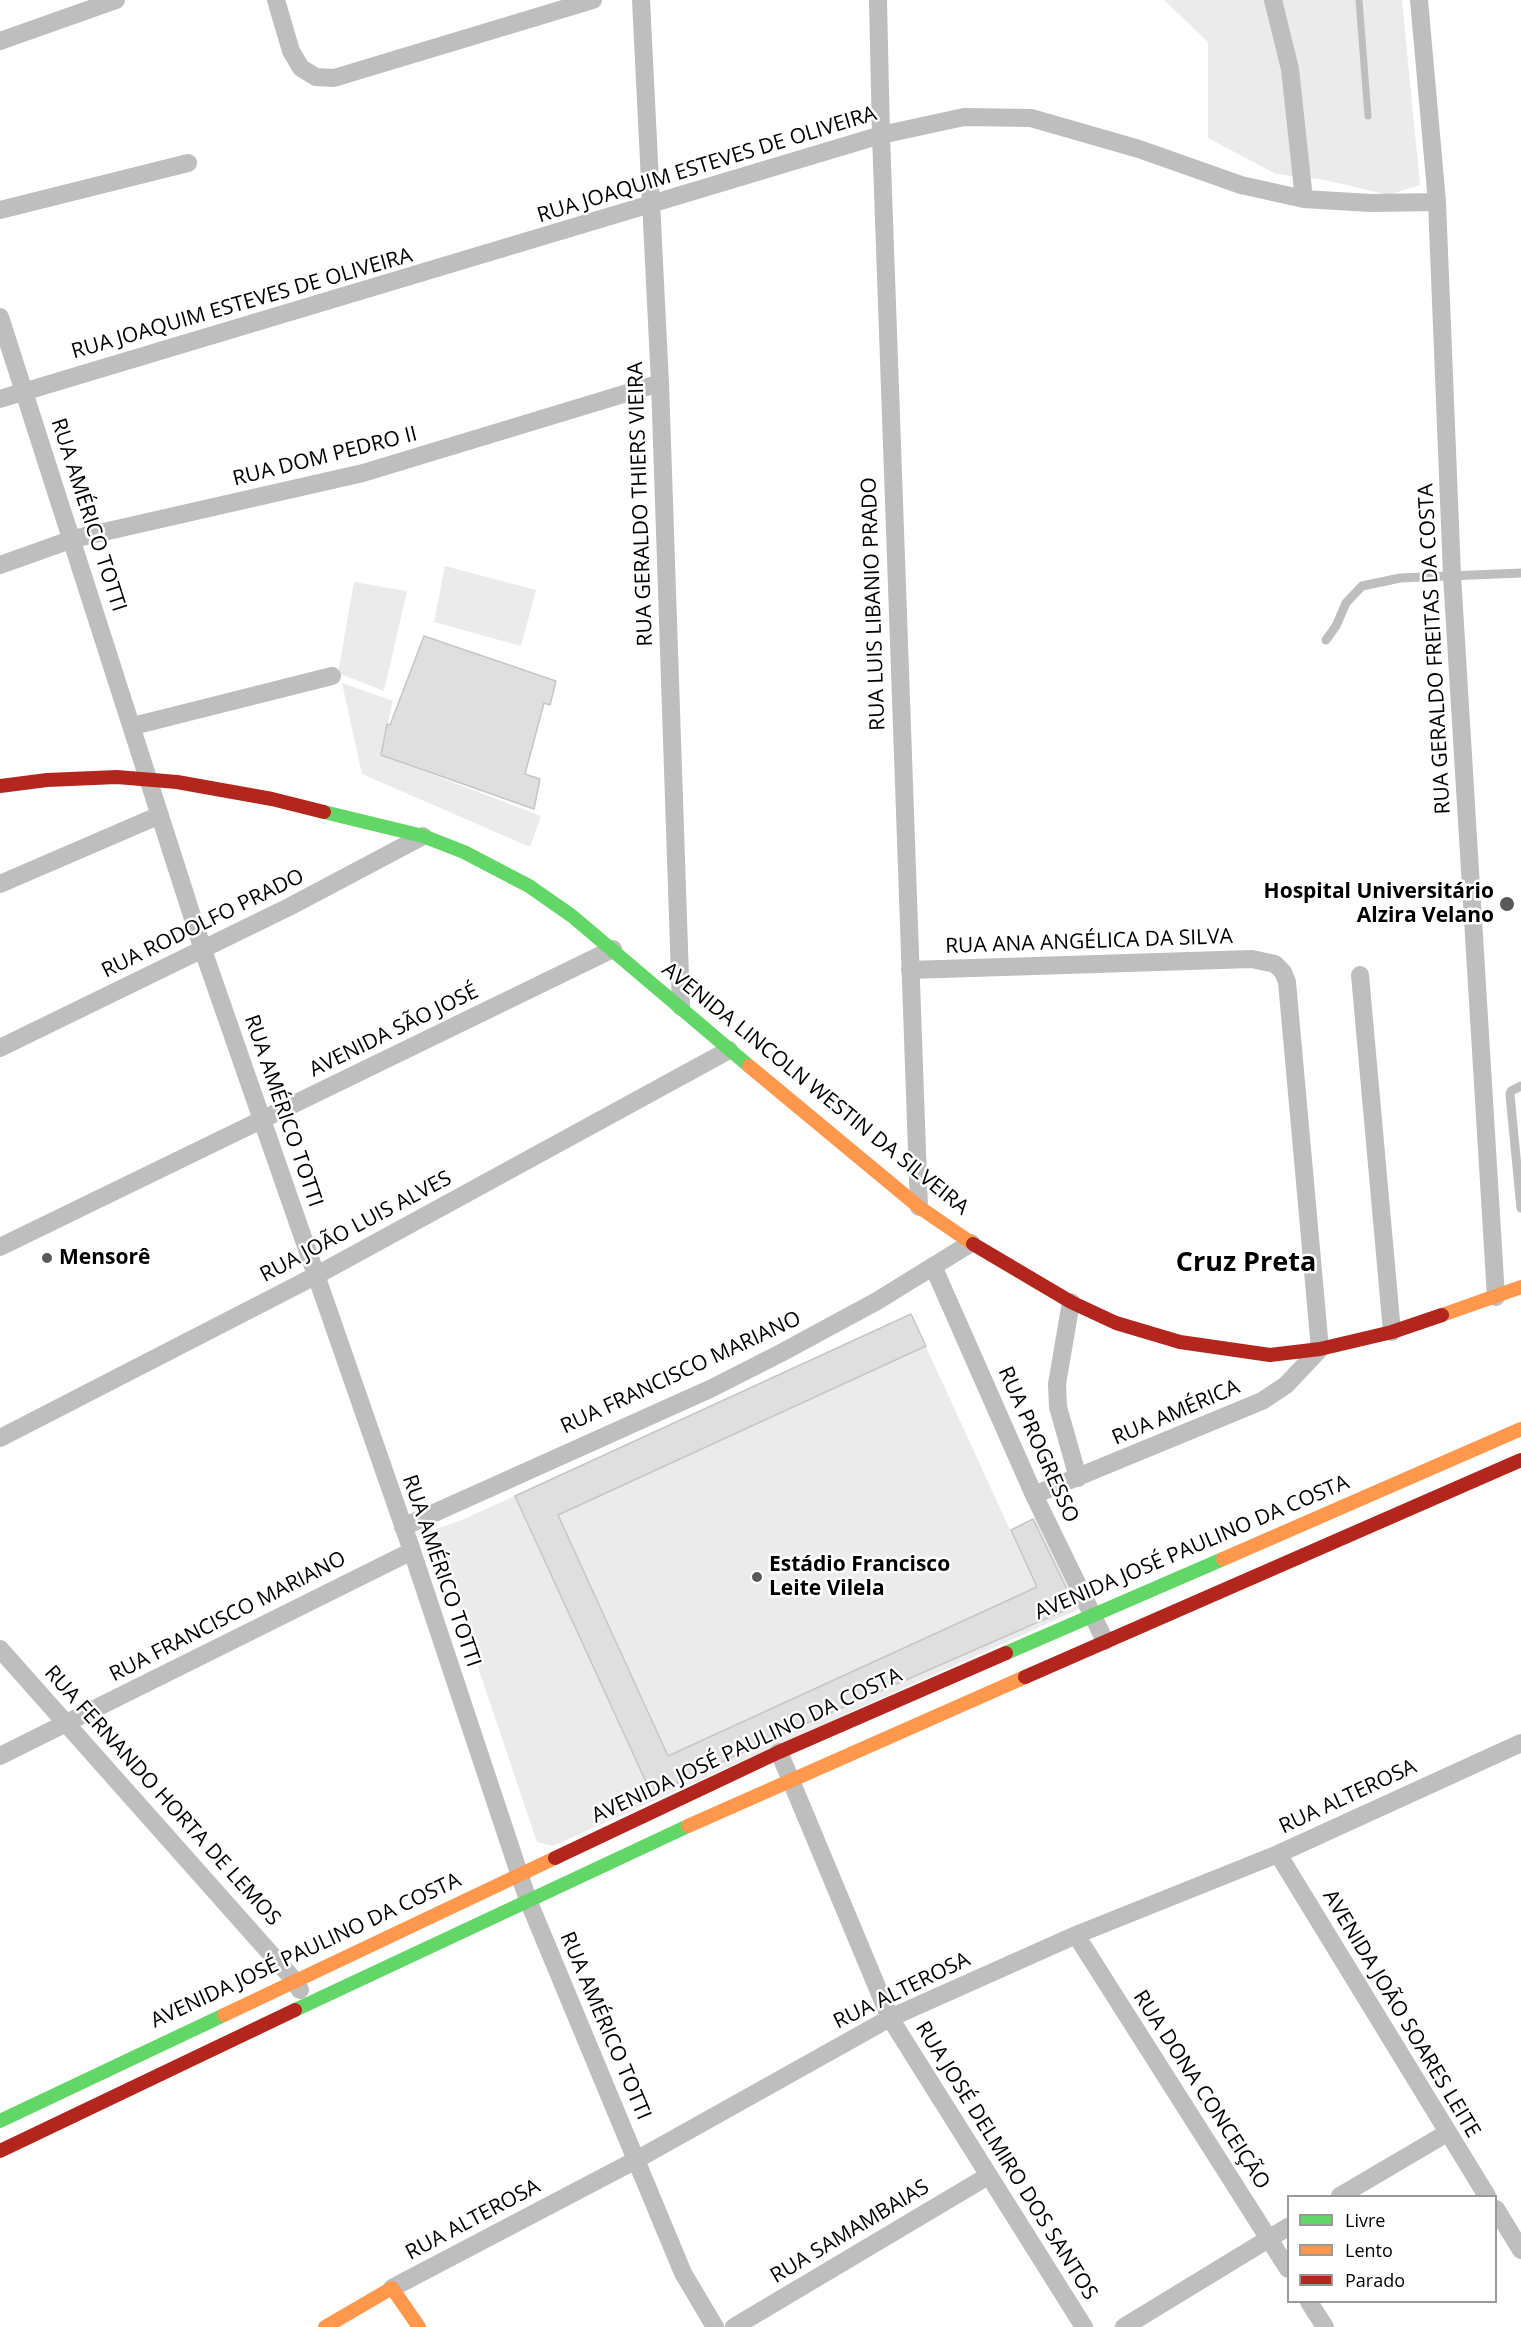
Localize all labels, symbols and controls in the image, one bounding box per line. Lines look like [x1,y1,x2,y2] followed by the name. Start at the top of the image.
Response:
[534,101,880,229] street label: RUA JOAQUIM ESTEVES DE OLIVEIRA
[69,243,415,365] street label: RUA JOAQUIM ESTEVES DE OLIVEIRA
[623,361,659,647] street label: RUA GERALDO THIERS VIEIRA
[45,415,131,615] street label: RUA AMÉRICO TOTTI
[230,422,420,492] street label: RUA DOM PEDRO II
[857,477,891,731] street label: RUA LUIS LIBANIO PRADO
[1414,483,1456,815] street label: RUA GERALDO FREITAS DA COSTA
[98,864,308,984] street label: RUA RODOLFO PRADO
[1264,879,1494,929] place label: Hospital Universitário Alzira Velano
[1498,895,1516,913] marker: Hospital Universitário Alzira Velano
[945,924,1233,960] street label: RUA ANA ANGÉLICA DA SILVA
[657,957,973,1221] street label: AVENIDA LINCOLN WESTIN DA SILVEIRA
[305,979,483,1083] street label: AVENIDA SÃO JOSÉ
[238,1012,328,1210] street label: RUA AMÉRICO TOTTI
[256,1166,456,1288] street label: RUA JOÃO LUIS ALVES
[59,1245,150,1271] place label: Mensorê
[1176,1247,1316,1279] district label: Cruz Preta
[40,1251,54,1265] marker: Mensorê
[557,1306,805,1440] street label: RUA FRANCISCO MARIANO
[992,1363,1084,1527] street label: RUA PROGRESSO
[1108,1375,1244,1451] street label: RUA AMÉRICA
[1031,1470,1353,1626] street label: AVENIDA JOSÉ PAULINO DA COSTA
[396,1472,486,1670] street label: RUA AMÉRICO TOTTI
[106,1546,350,1688] street label: RUA FRANCISCO MARIANO
[769,1552,950,1602] place label: Estádio Francisco Leite Vilela
[750,1570,764,1584] marker: Estádio Francisco Leite Vilela
[38,1661,286,1931] street label: RUA FERNANDO HORTA DE LEMOS
[588,1663,906,1829] street label: AVENIDA JOSÉ PAULINO DA COSTA
[1275,1754,1421,1840] street label: RUA ALTEROSA
[147,1868,465,2034] street label: AVENIDA JOSÉ PAULINO DA COSTA
[1317,1886,1485,2142] street label: AVENIDA JOÃO SOARES LEITE
[554,1928,656,2124] street label: RUA AMÉRICO TOTTI
[830,1947,974,2035] street label: RUA ALTEROSA
[1127,1986,1275,2194] street label: RUA DONA CONCEIÇÃO
[910,2017,1102,2305] street label: RUA JOSÉ DELMIRO DOS SANTOS
[401,2174,545,2266] street label: RUA ALTEROSA
[766,2175,934,2289] street label: RUA SAMAMBAIAS
[1287,2195,1497,2303] legend
[1345,2208,1385,2232] text: Livre
[1345,2238,1393,2262] text: Lento
[1345,2268,1405,2292] text: Parado

